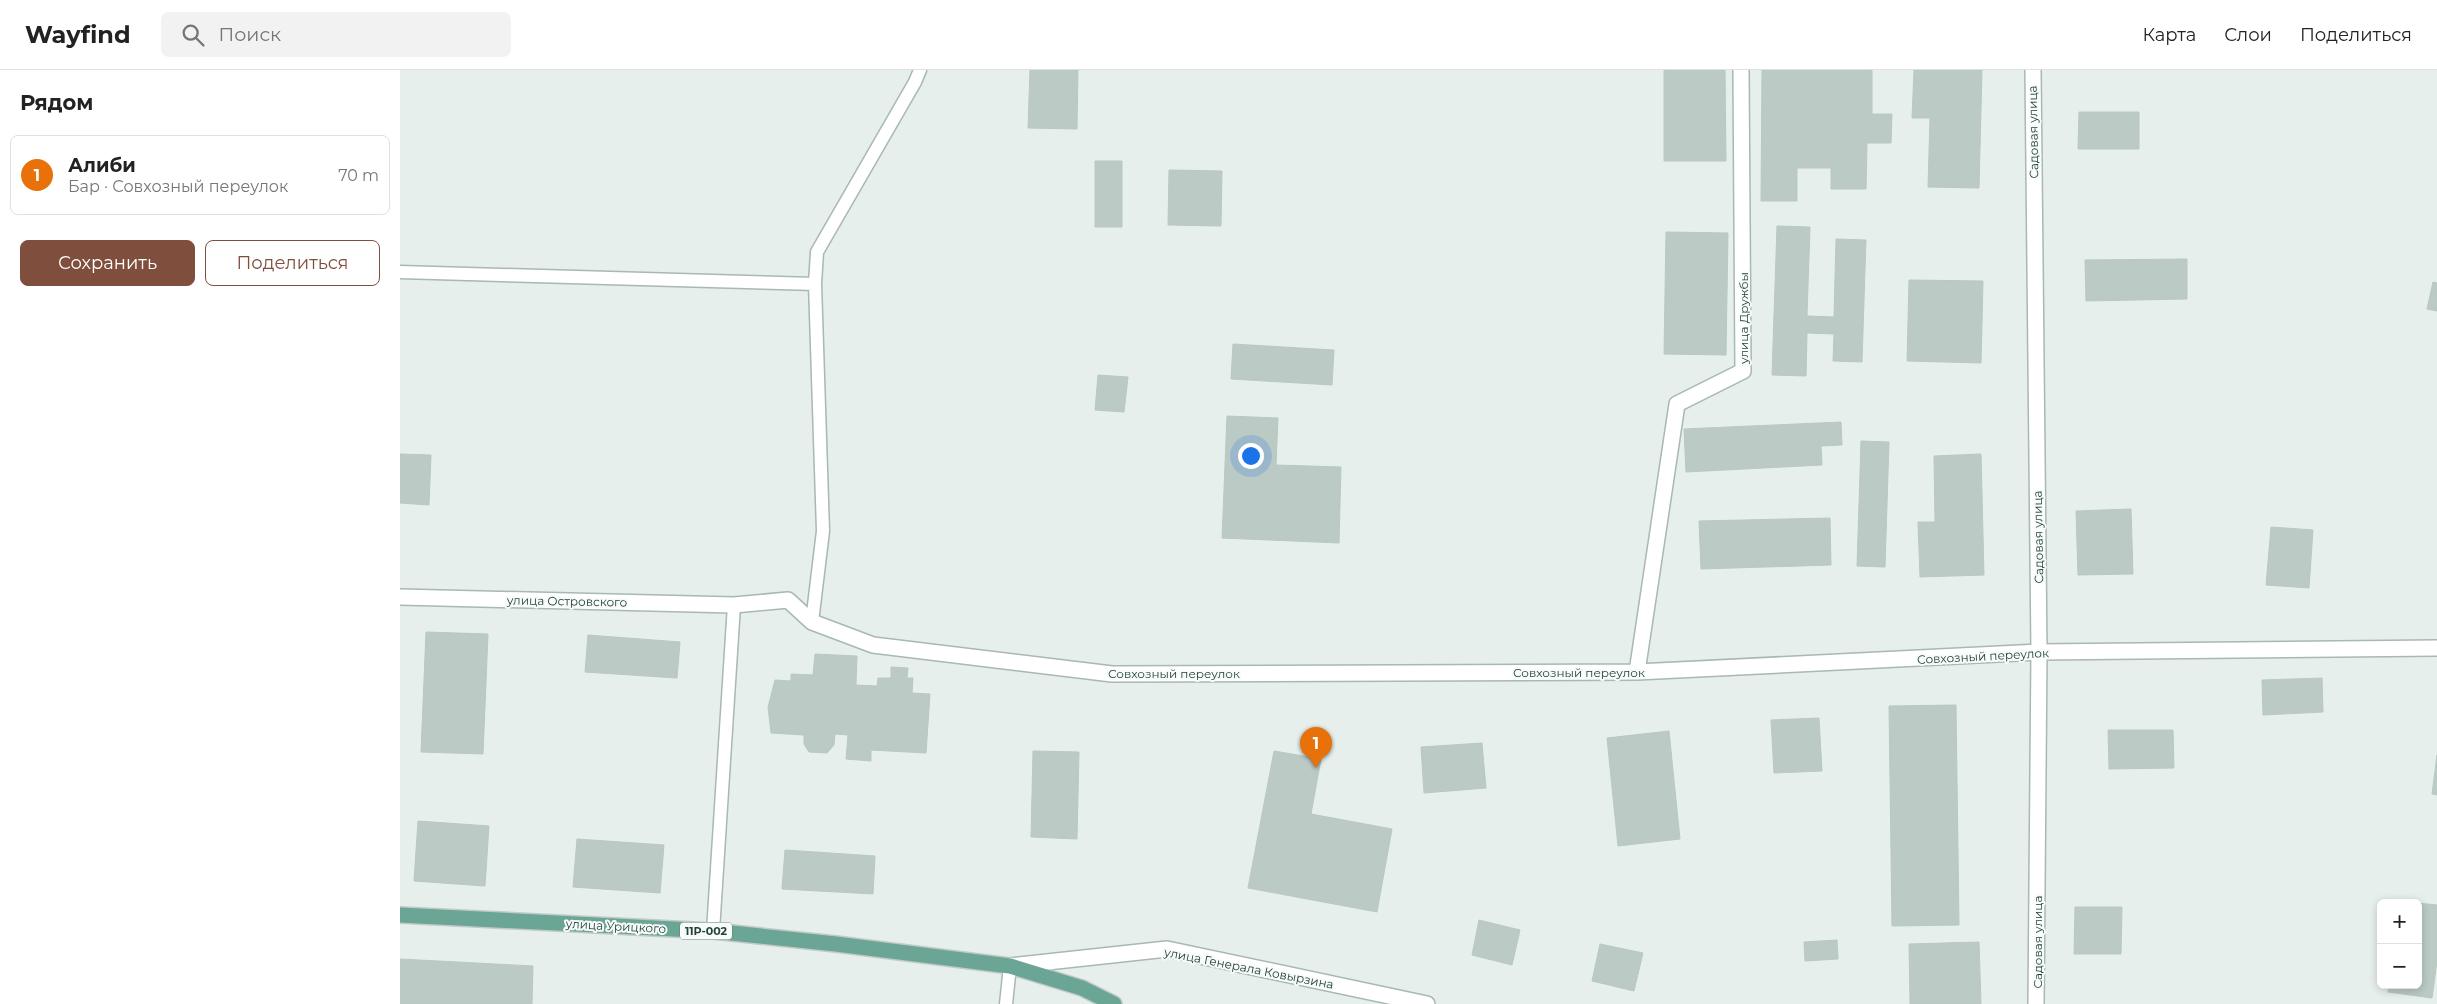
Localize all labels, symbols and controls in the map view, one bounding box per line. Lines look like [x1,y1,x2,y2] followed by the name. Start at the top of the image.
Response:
[161,12,511,57] search box
[25,20,131,49] text: Wayfind
[179,21,207,49] icon: search
[219,23,281,46] text: Поиск
[2142,24,2196,46] text: Карта
[2224,24,2272,46] text: Слои
[2300,24,2412,46] text: Поделиться
[2025,85,2041,179] street label: Садовая улица
[20,90,93,115] text: Рядом
[68,154,136,177] text: Алиби
[34,166,40,185] text: 1
[338,166,379,185] text: 70 m
[68,177,288,196] text: Бар · Совхозный переулок
[20,240,195,286] button: Сохранить
[205,240,380,286] button: Поделиться
[1736,272,1751,365] street label: улица Дружбы
[1238,443,1264,469] your location
[2030,490,2046,584] street label: Садовая улица
[506,592,628,610] street label: улица Островского
[1917,645,2049,667] street label: Совхозный переулок
[1513,665,1645,680] street label: Совхозный переулок
[1108,666,1240,681] street label: Совхозный переулок
[1300,727,1332,768] pin: 1
[2030,895,2045,989] street label: Садовая улица
[2377,899,2422,989] map controls
[2377,899,2422,944] button: +
[564,916,667,936] street label: улица Урицкого
[680,922,732,939] road number: 11Р-002
[1162,944,1335,992] street label: улица Генерала Ковырзина
[2377,944,2422,989] button: −

